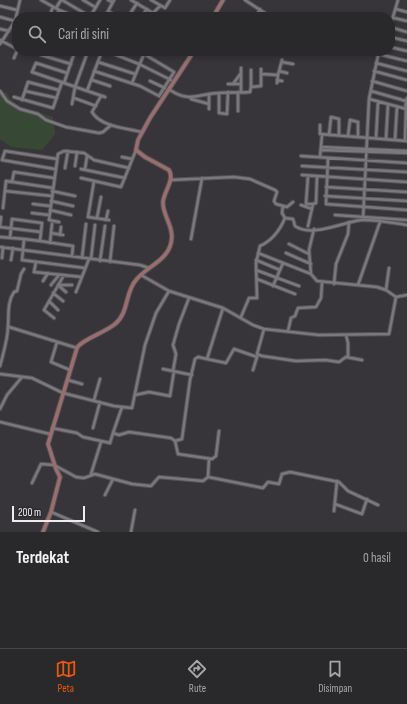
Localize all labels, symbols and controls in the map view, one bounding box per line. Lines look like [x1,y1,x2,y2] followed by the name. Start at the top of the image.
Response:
[12,12,395,56] search box
[26,23,48,45] icon: search
[58,25,109,44] text: Cari di sini
[12,504,85,523] scale bar
[18,506,41,519] text: 200 m
[16,548,69,568] text: Terdekat
[363,550,391,566] text: 0 hasil
[55,658,77,695] tab: Peta
[186,658,208,695] tab: Rute
[318,658,352,695] tab: Disimpan

